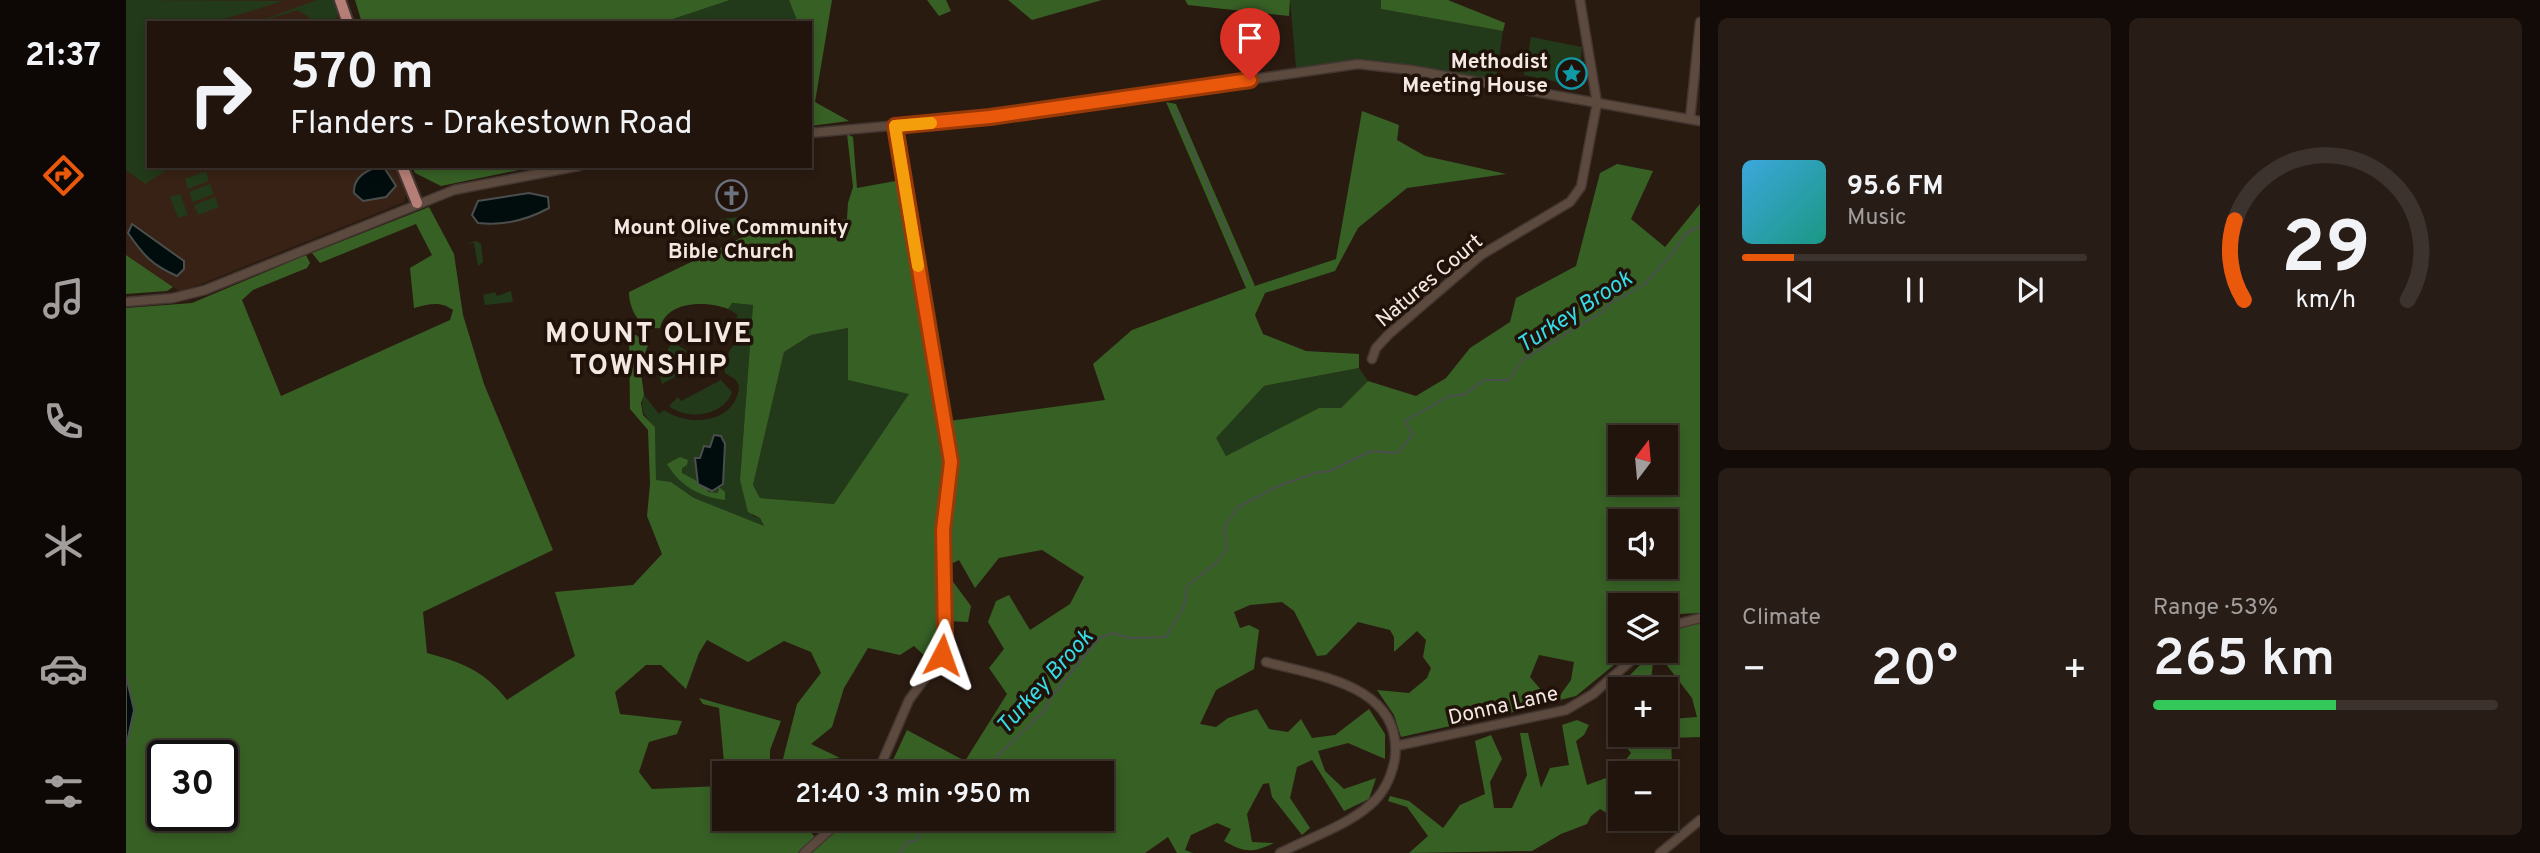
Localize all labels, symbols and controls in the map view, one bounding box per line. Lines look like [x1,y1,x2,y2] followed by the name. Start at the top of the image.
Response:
[1220,8,1280,80] pin
[1231,19,1269,57] icon: arrive
[25,37,101,77] text: 21:37
[290,44,434,106] text: 570 m
[175,49,266,140] icon: right
[1402,49,1548,100] place label: Methodist Meeting House
[1554,56,1588,90] place icon: Methodist Meeting House
[290,105,693,145] text: Flanders - Drakestown Road
[39,151,88,200] icon: directions
[1847,171,1944,204] text: 95.6 FM
[714,178,748,212] church icon: Mount Olive Community Bible Church
[1847,204,1907,233] text: Music
[2281,207,2370,299] text: 29
[613,215,849,266] place label: Mount Olive Community Bible Church
[1371,228,1489,334] street label: Natures Court
[1512,265,1639,361] water label: Turkey Brook
[1781,271,1819,309] icon: previous
[1896,271,1934,309] icon: pause
[2011,271,2049,309] icon: next
[39,274,88,323] icon: music
[2295,285,2356,317] text: km/h
[545,317,753,385] district label: MOUNT OLIVE TOWNSHIP
[39,397,88,446] icon: phone
[1608,425,1678,495] north arrow
[1608,425,1678,831] map controls
[1608,509,1678,579] button: sound
[39,521,88,570] icon: climate
[1608,593,1678,663] button: layers
[2153,594,2278,623] text: Range · 53%
[1742,604,1821,633] text: Climate
[905,618,979,692] position arrow
[991,624,1101,741] water label: Turkey Brook
[2153,628,2335,694] text: 265 km
[1871,638,1958,704] text: 20°
[39,644,88,693] icon: car
[1742,647,1767,696] text: −
[2062,647,2087,696] text: +
[1608,677,1678,747] button: +
[1446,681,1561,732] street label: Donna Lane
[147,740,238,831] speed limit sign: 30
[1608,761,1678,831] button: −
[39,767,88,816] icon: filters
[795,779,1031,812] text: 21:40 · 3 min · 950 m

